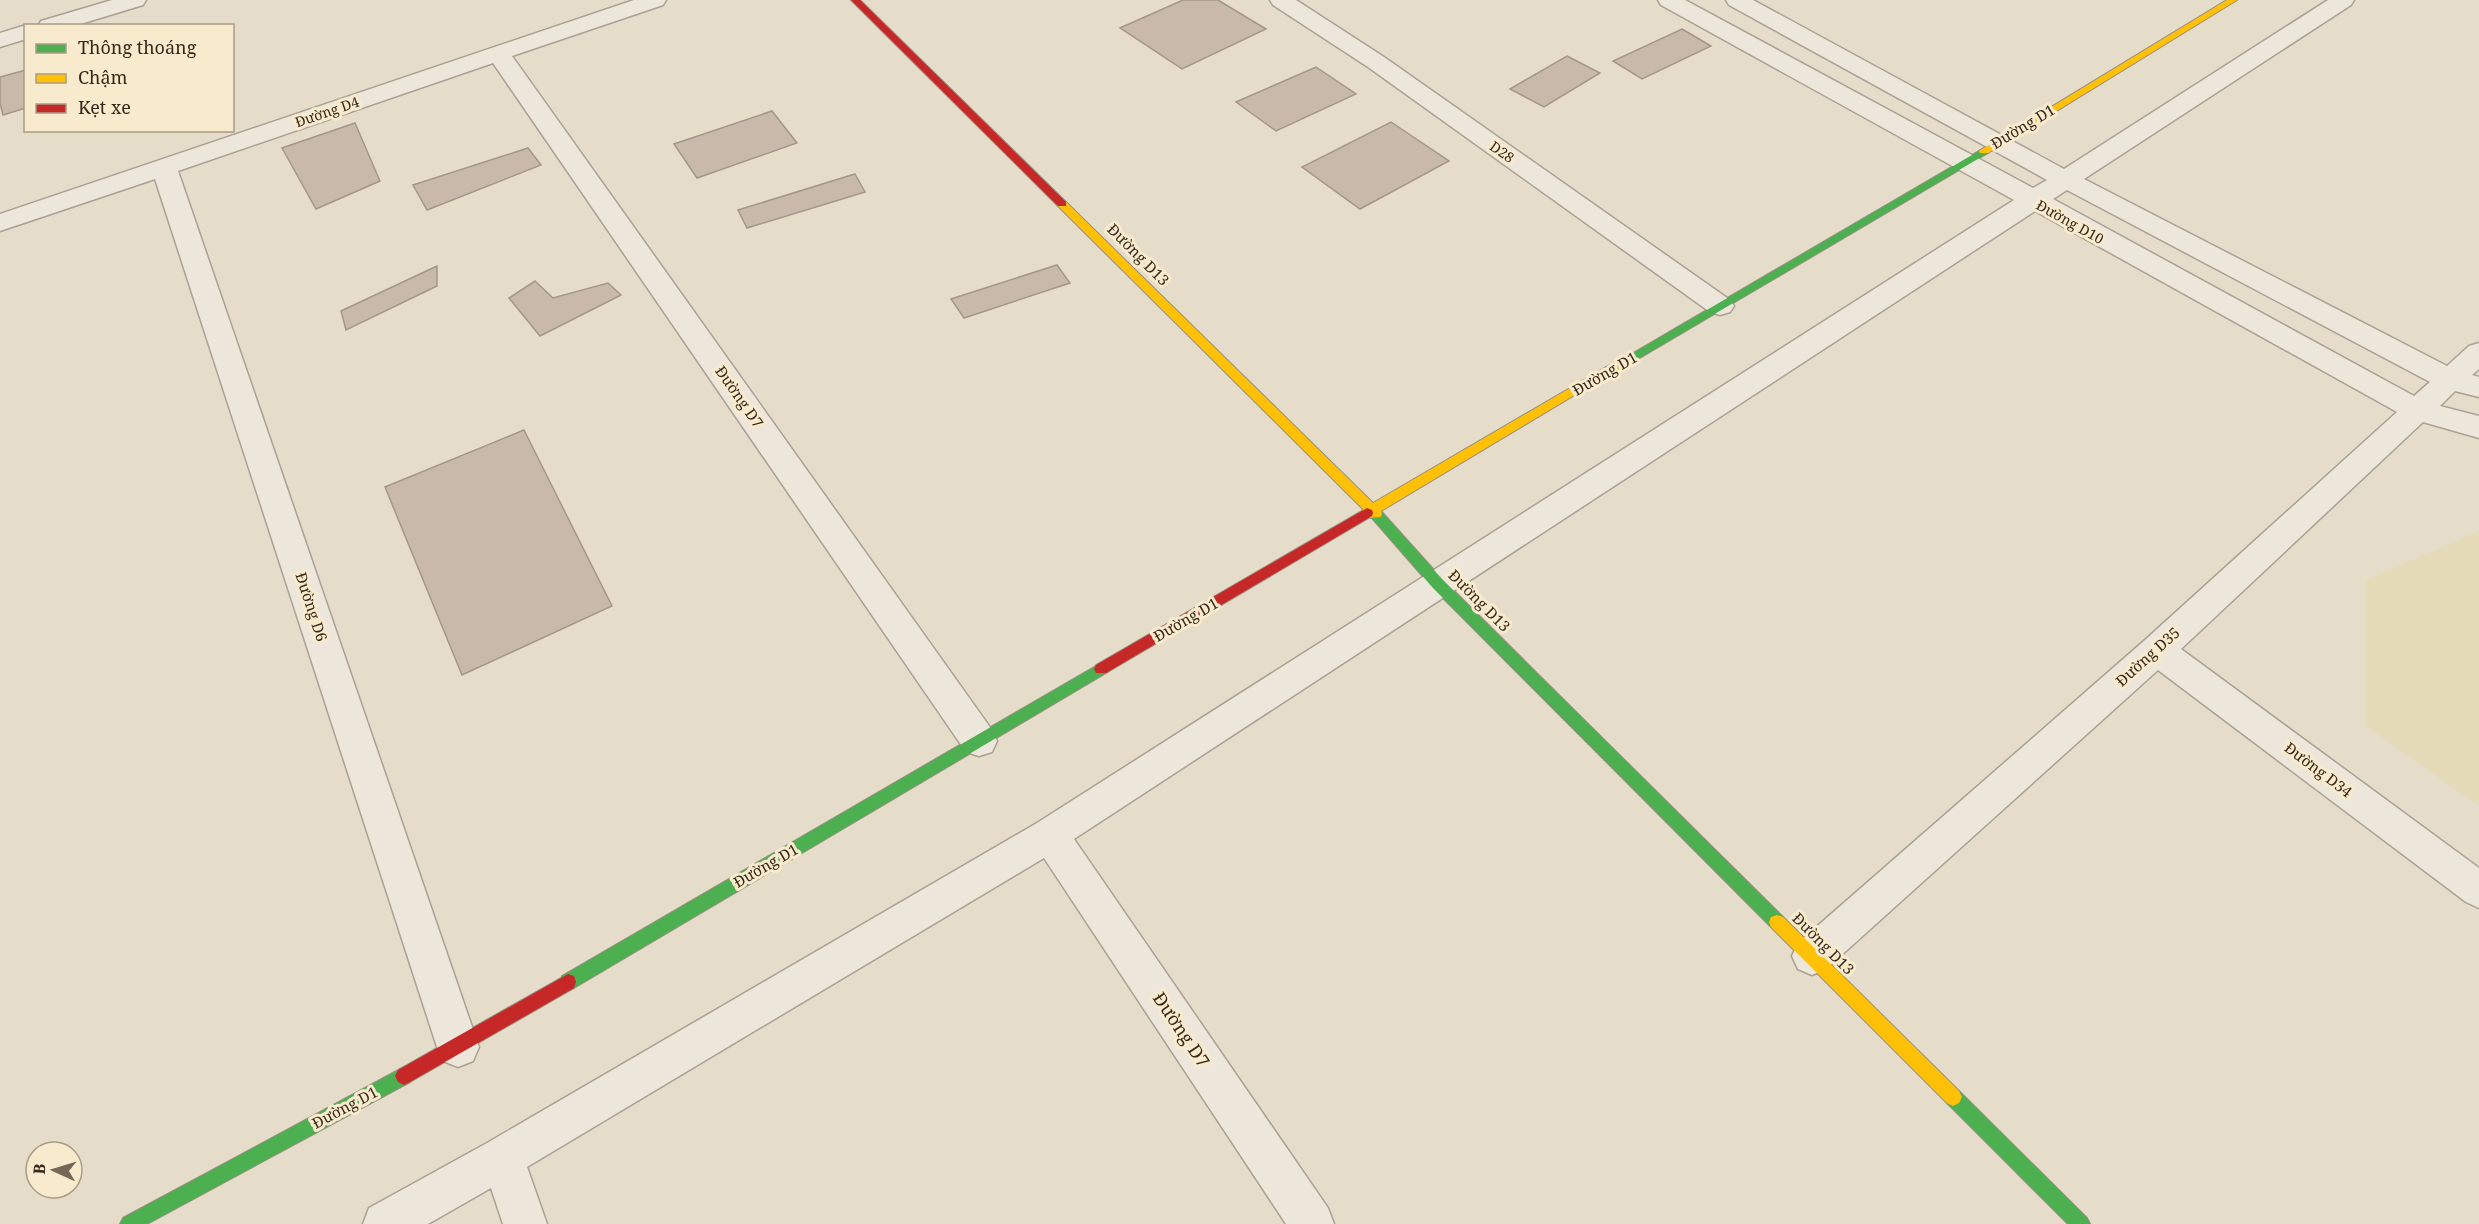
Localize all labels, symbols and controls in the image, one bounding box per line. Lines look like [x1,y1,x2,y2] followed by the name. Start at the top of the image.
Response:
[24,24,234,132] legend
[78,35,197,59] text: Thông thoáng
[78,65,128,89] text: Chậm
[292,92,362,131] street label: Đường D4
[78,95,131,119] text: Kẹt xe
[1987,99,2058,153] street label: Đường D1
[1486,136,1518,167] street label: D28
[2033,195,2108,248] street label: Đường D10
[1103,219,1174,290] street label: Đường D13
[1569,347,1640,400] street label: Đường D1
[711,361,768,431] street label: Đường D7
[1444,565,1515,636] street label: Đường D13
[291,570,332,644] street label: Đường D6
[1150,593,1221,646] street label: Đường D1
[2111,622,2184,690] street label: Đường D35
[2281,737,2357,802] street label: Đường D34
[730,839,801,892] street label: Đường D1
[1788,908,1859,979] street label: Đường D13
[1148,987,1216,1072] street label: Đường D7
[308,1082,381,1133] street label: Đường D1
[24,1140,84,1200] north arrow
[28,1163,50,1175] text: B

